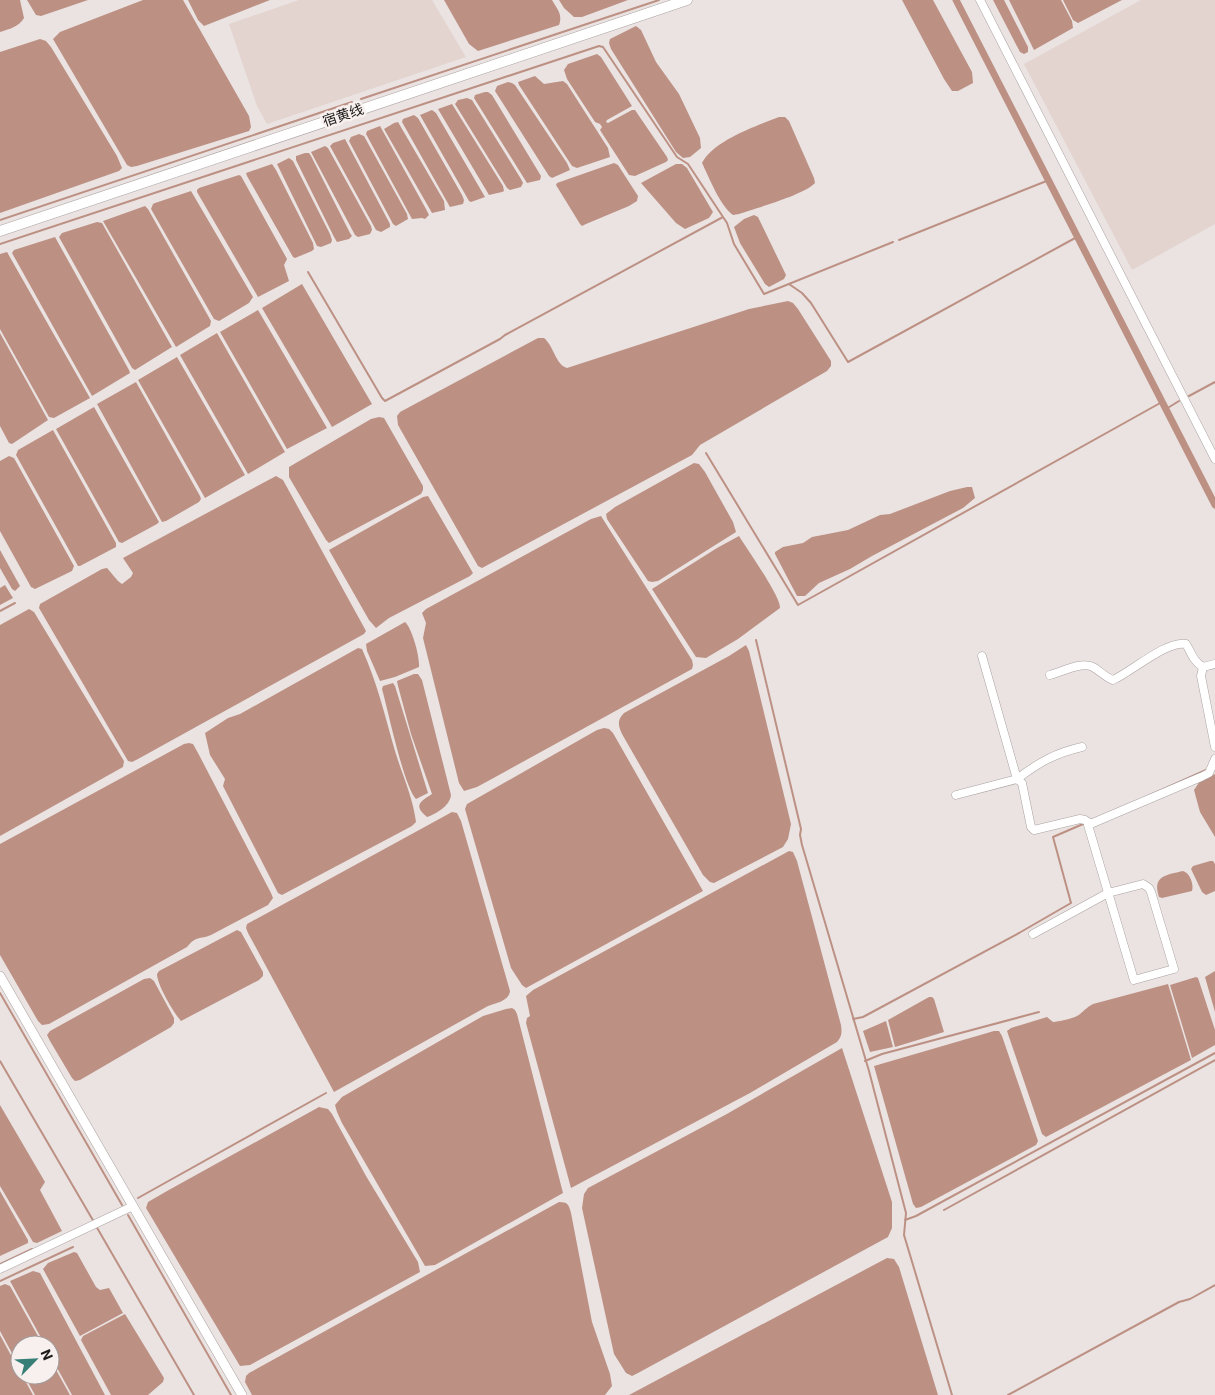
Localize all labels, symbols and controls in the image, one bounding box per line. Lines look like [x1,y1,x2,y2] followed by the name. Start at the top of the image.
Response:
[321,101,365,129] street label: 宿黄线
[10,1335,60,1385] north arrow
[38,1347,56,1362] text: N

